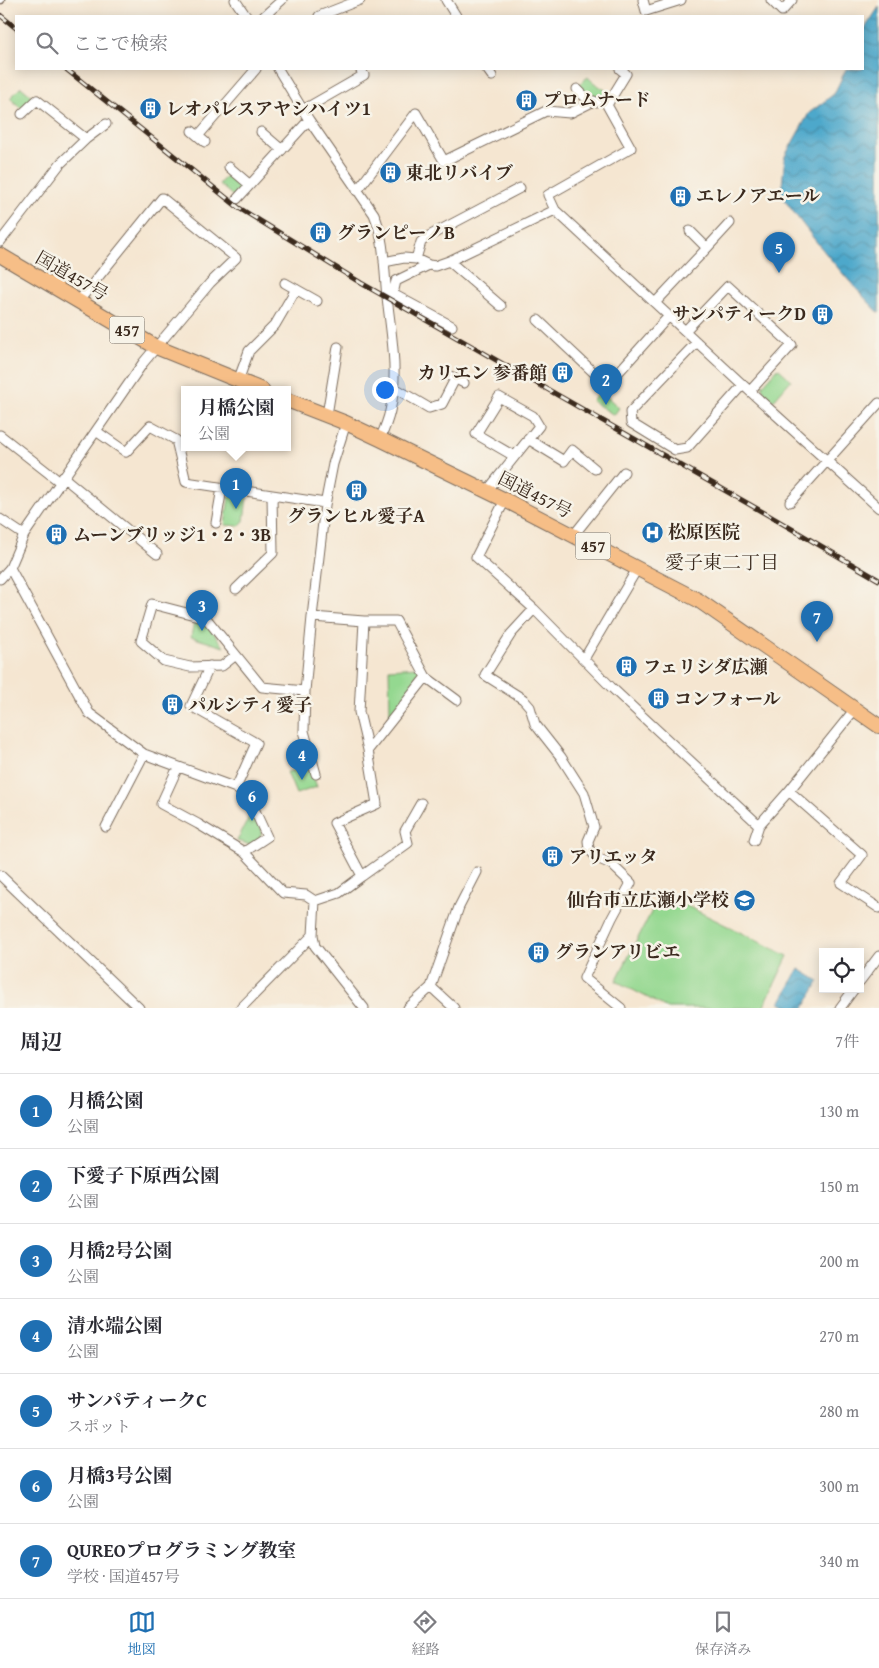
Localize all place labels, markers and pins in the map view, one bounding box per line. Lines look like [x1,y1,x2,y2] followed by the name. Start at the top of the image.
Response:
[543,86,651,113] place label: プロムナード
[515,88,539,112] building icon: プロムナード
[166,95,371,122] place label: レオパレスアヤシハイツ1
[138,97,162,121] building icon: レオパレスアヤシハイツ1
[406,159,513,186] place label: 東北リバイブ
[378,161,402,185] building icon: 東北リバイブ
[696,182,820,209] place label: エレノアエール
[668,184,692,208] building icon: エレノアエール
[337,219,455,246] place label: グランピーノB
[309,221,333,245] building icon: グランピーノB
[763,232,795,273] pin: 5
[672,300,806,327] place label: サンパティークD
[810,302,834,326] building icon: サンパティークD
[417,359,547,386] place label: カリエン 参番館
[551,361,575,385] building icon: カリエン 参番館
[590,364,622,405] pin: 2
[220,468,252,509] pin: 1
[344,479,368,503] building icon: グランヒル愛子A
[287,502,425,529] place label: グランヒル愛子A
[668,518,740,545] place label: 松原医院
[640,520,664,544] hospital icon: 松原医院
[73,521,271,548] place label: ムーンブリッジ1・2・3B
[45,523,69,547] building icon: ムーンブリッジ1・2・3B
[186,590,218,631] pin: 3
[801,601,833,642] pin: 7
[643,653,767,680] place label: フェリシダ広瀬
[615,655,639,679] building icon: フェリシダ広瀬
[674,685,781,712] place label: コンフォール
[646,687,670,711] building icon: コンフォール
[188,691,312,718] place label: パルシティ愛子
[160,693,184,717] building icon: パルシティ愛子
[286,739,318,780] pin: 4
[236,780,268,821] pin: 6
[569,843,658,870] place label: アリエッタ
[541,845,565,869] building icon: アリエッタ
[567,886,729,913] place label: 仙台市立広瀬小学校
[733,888,757,912] school or university icon: 仙台市立広瀬小学校
[555,938,680,965] place label: グランアリビエ
[527,940,551,964] building icon: グランアリビエ

